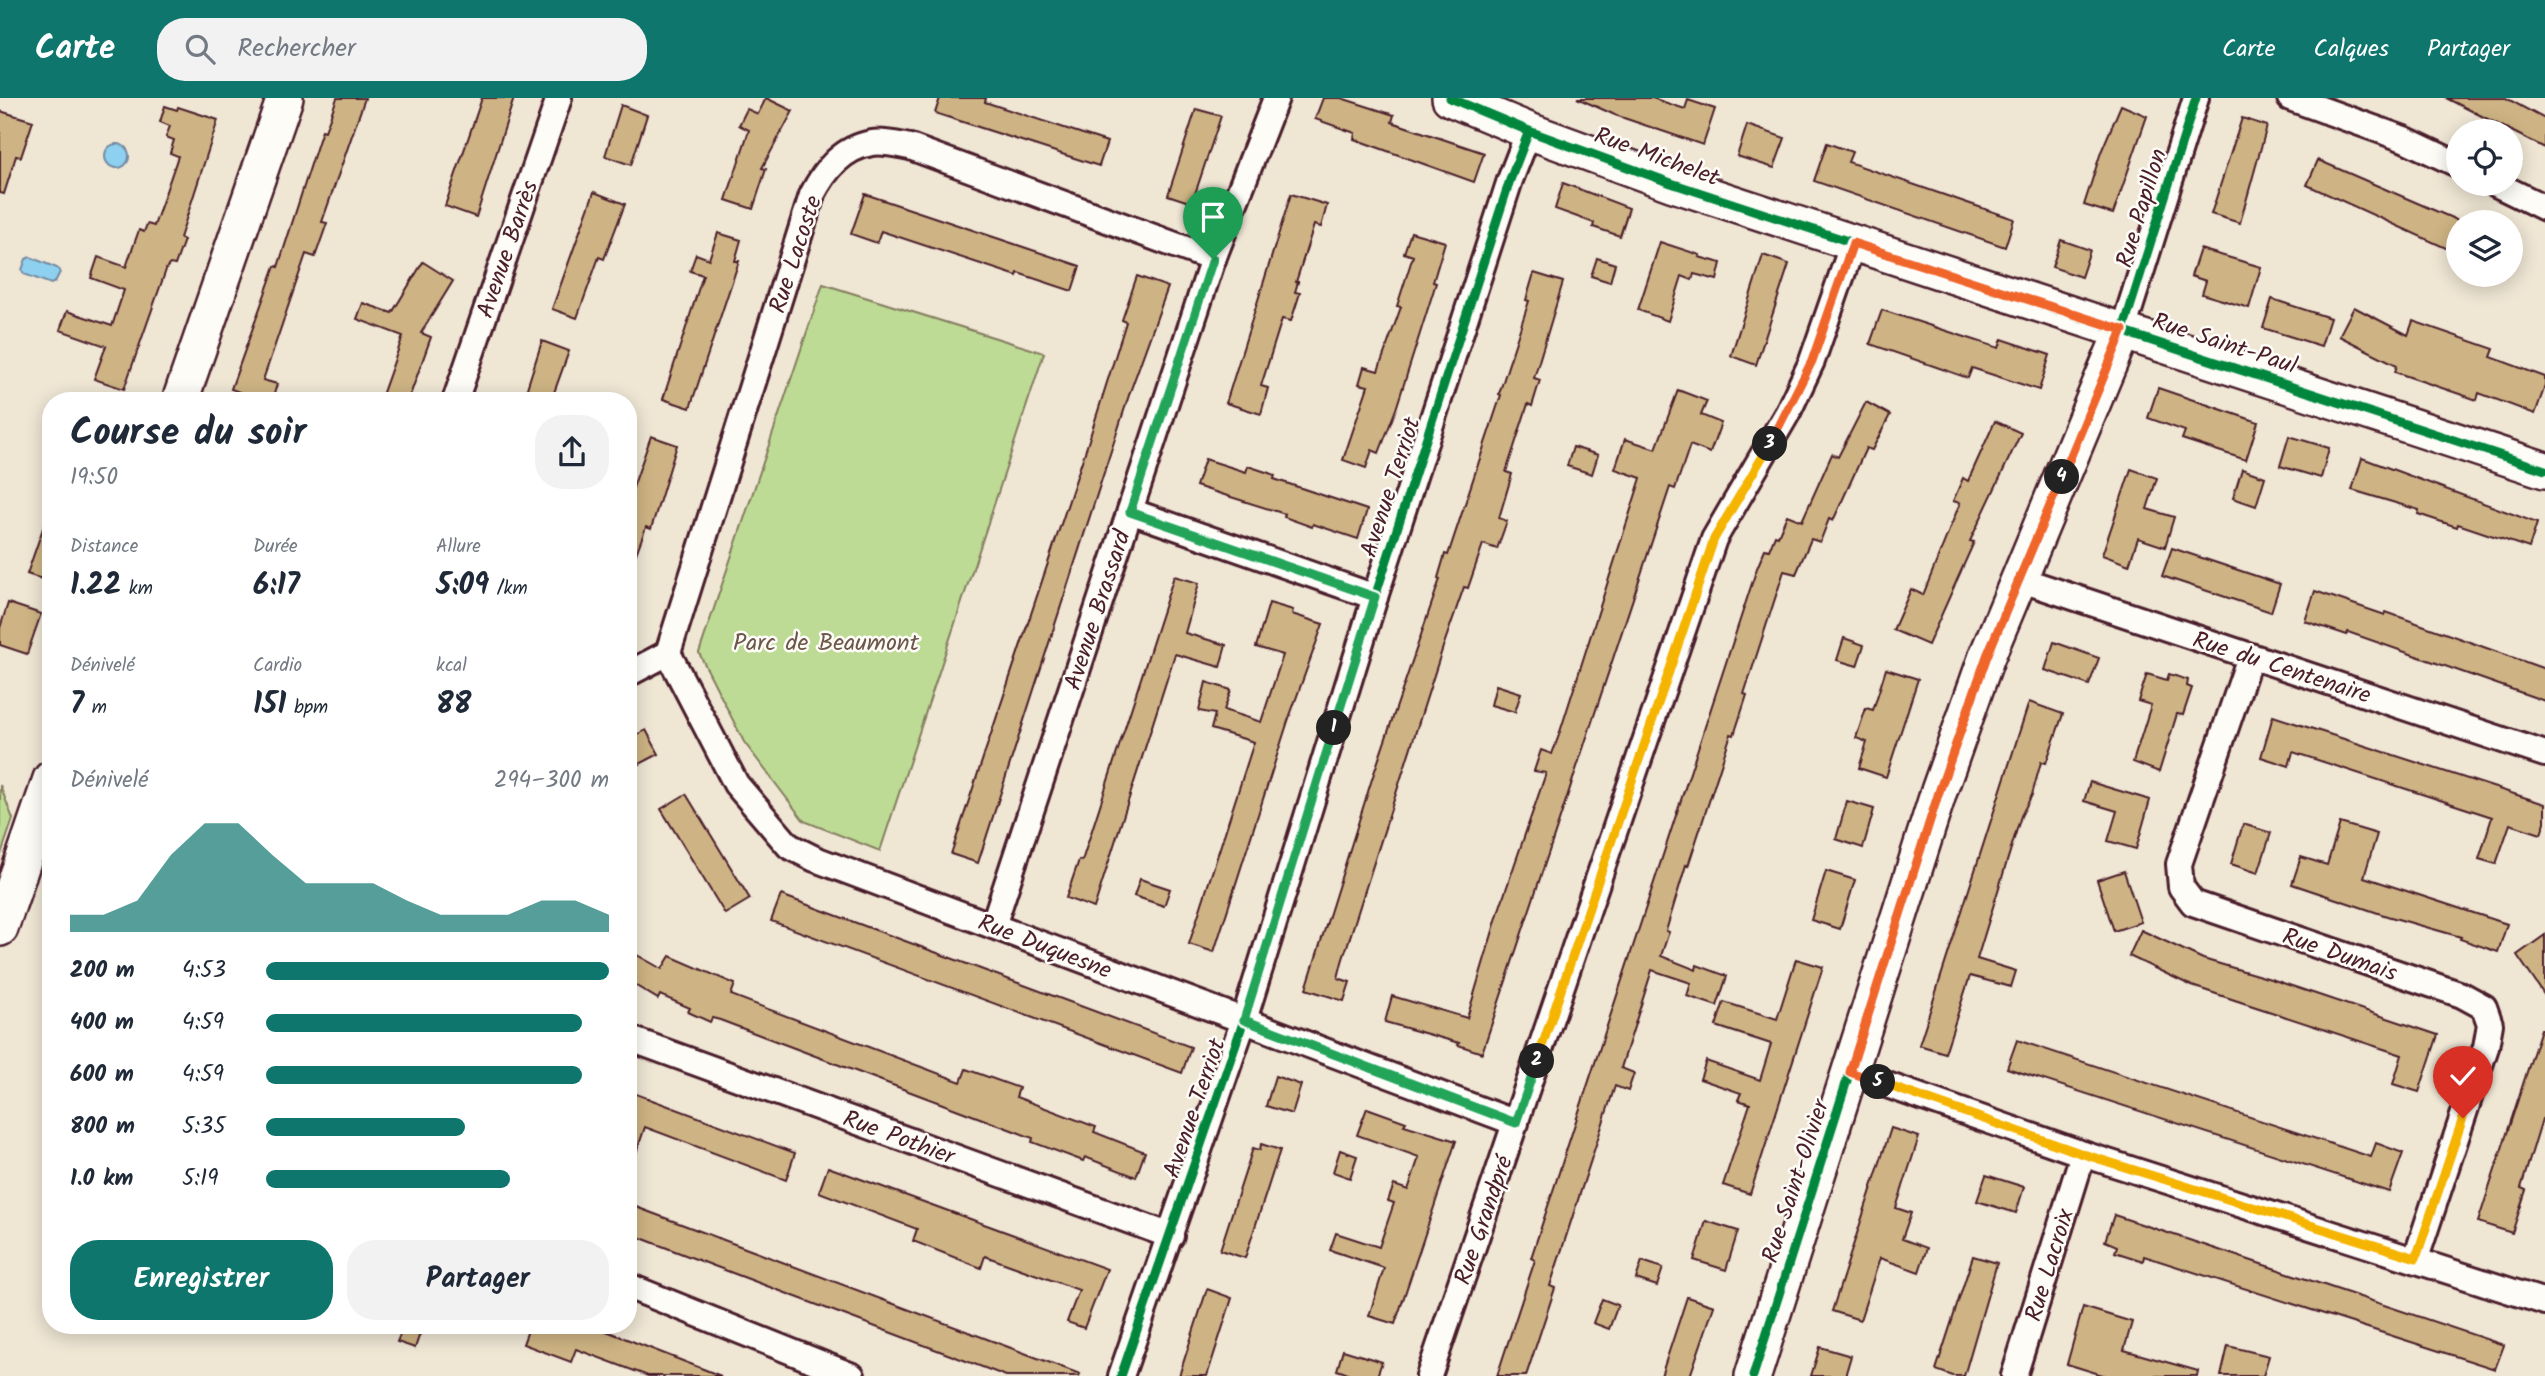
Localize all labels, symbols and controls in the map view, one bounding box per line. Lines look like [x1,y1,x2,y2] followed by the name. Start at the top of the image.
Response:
[157,18,647,81] search box
[35,23,115,76] text: Carte
[237,28,356,70] text: Rechercher
[181,30,219,68] icon: search
[2222,30,2276,69] text: Carte
[2314,30,2389,69] text: Calques
[2427,30,2510,69] text: Partager
[1588,117,1725,198] street label: Rue Michelet
[2446,119,2523,287] map controls
[2446,119,2523,196] button: locate
[2106,144,2179,273] street label: Rue Papillon
[467,175,550,324] street label: Avenue Barrès
[1183,187,1243,259] pin
[759,190,834,319] street label: Rue Lacoste
[1194,198,1232,236] icon: arrive
[2446,210,2523,287] button: layers
[2147,303,2302,386] street label: Rue Saint-Paul
[70,404,306,464] text: Course du soir
[1350,411,1433,563] street label: Avenue Terriot
[535,415,609,489] button: share
[1752,426,1788,462] pin: 3
[1764,428,1775,458] text: 3
[70,460,118,496] text: 19:50
[2044,460,2080,494] pin: 4
[2056,461,2067,491] text: 4
[1054,524,1143,696] street label: Avenue Brassard
[70,532,138,562] text: Distance
[253,532,298,562] text: Durée
[436,532,481,562] text: Allure
[70,562,121,610] text: 1.22
[253,562,300,610] text: 6:17
[436,562,489,610] text: 5:09
[121,574,153,604] text: km
[489,574,528,604] text: /km
[2187,621,2376,716] street label: Rue du Centenaire
[733,624,920,663] park label: Parc de Beaumont
[70,651,135,681] text: Dénivelé
[253,651,302,681] text: Cardio
[436,651,467,681] text: kcal
[70,681,84,729] text: 7
[253,681,286,729] text: 151
[436,681,471,729] text: 88
[84,693,107,723] text: m
[286,693,328,723] text: bpm
[1316,710,1352,746] pin: 1
[1331,712,1336,742] text: 1
[70,763,148,799] text: Dénivelé
[494,763,609,799] text: 294–300 m
[972,904,1117,991] street label: Rue Duquesne
[2277,918,2402,993] street label: Rue Dumais
[70,953,135,989] text: 200 m
[182,953,226,989] text: 4:53
[70,1005,134,1041] text: 400 m
[182,1005,224,1041] text: 4:59
[1153,1033,1238,1184] street label: Avenue Terriot
[1520,1044,1554,1079] pin: 2
[1531,1045,1542,1075] text: 2
[2433,1046,2493,1118] pin
[70,1057,134,1093] text: 600 m
[182,1057,224,1093] text: 4:59
[2444,1057,2482,1095] icon: check
[1860,1065,1896,1100] pin: 5
[1873,1066,1882,1096] text: 5
[1752,1093,1842,1268] street label: Rue Saint-Olivier
[837,1100,962,1177] street label: Rue Pothier
[70,1109,135,1145] text: 800 m
[182,1109,226,1145] text: 5:35
[1444,1149,1525,1290] street label: Rue Grandpré
[70,1161,133,1197] text: 1.0 km
[182,1161,218,1197] text: 5:19
[2015,1204,2086,1327] street label: Rue Lacroix
[70,1240,333,1320] button: Enregistrer
[347,1240,609,1320] button: Partager

